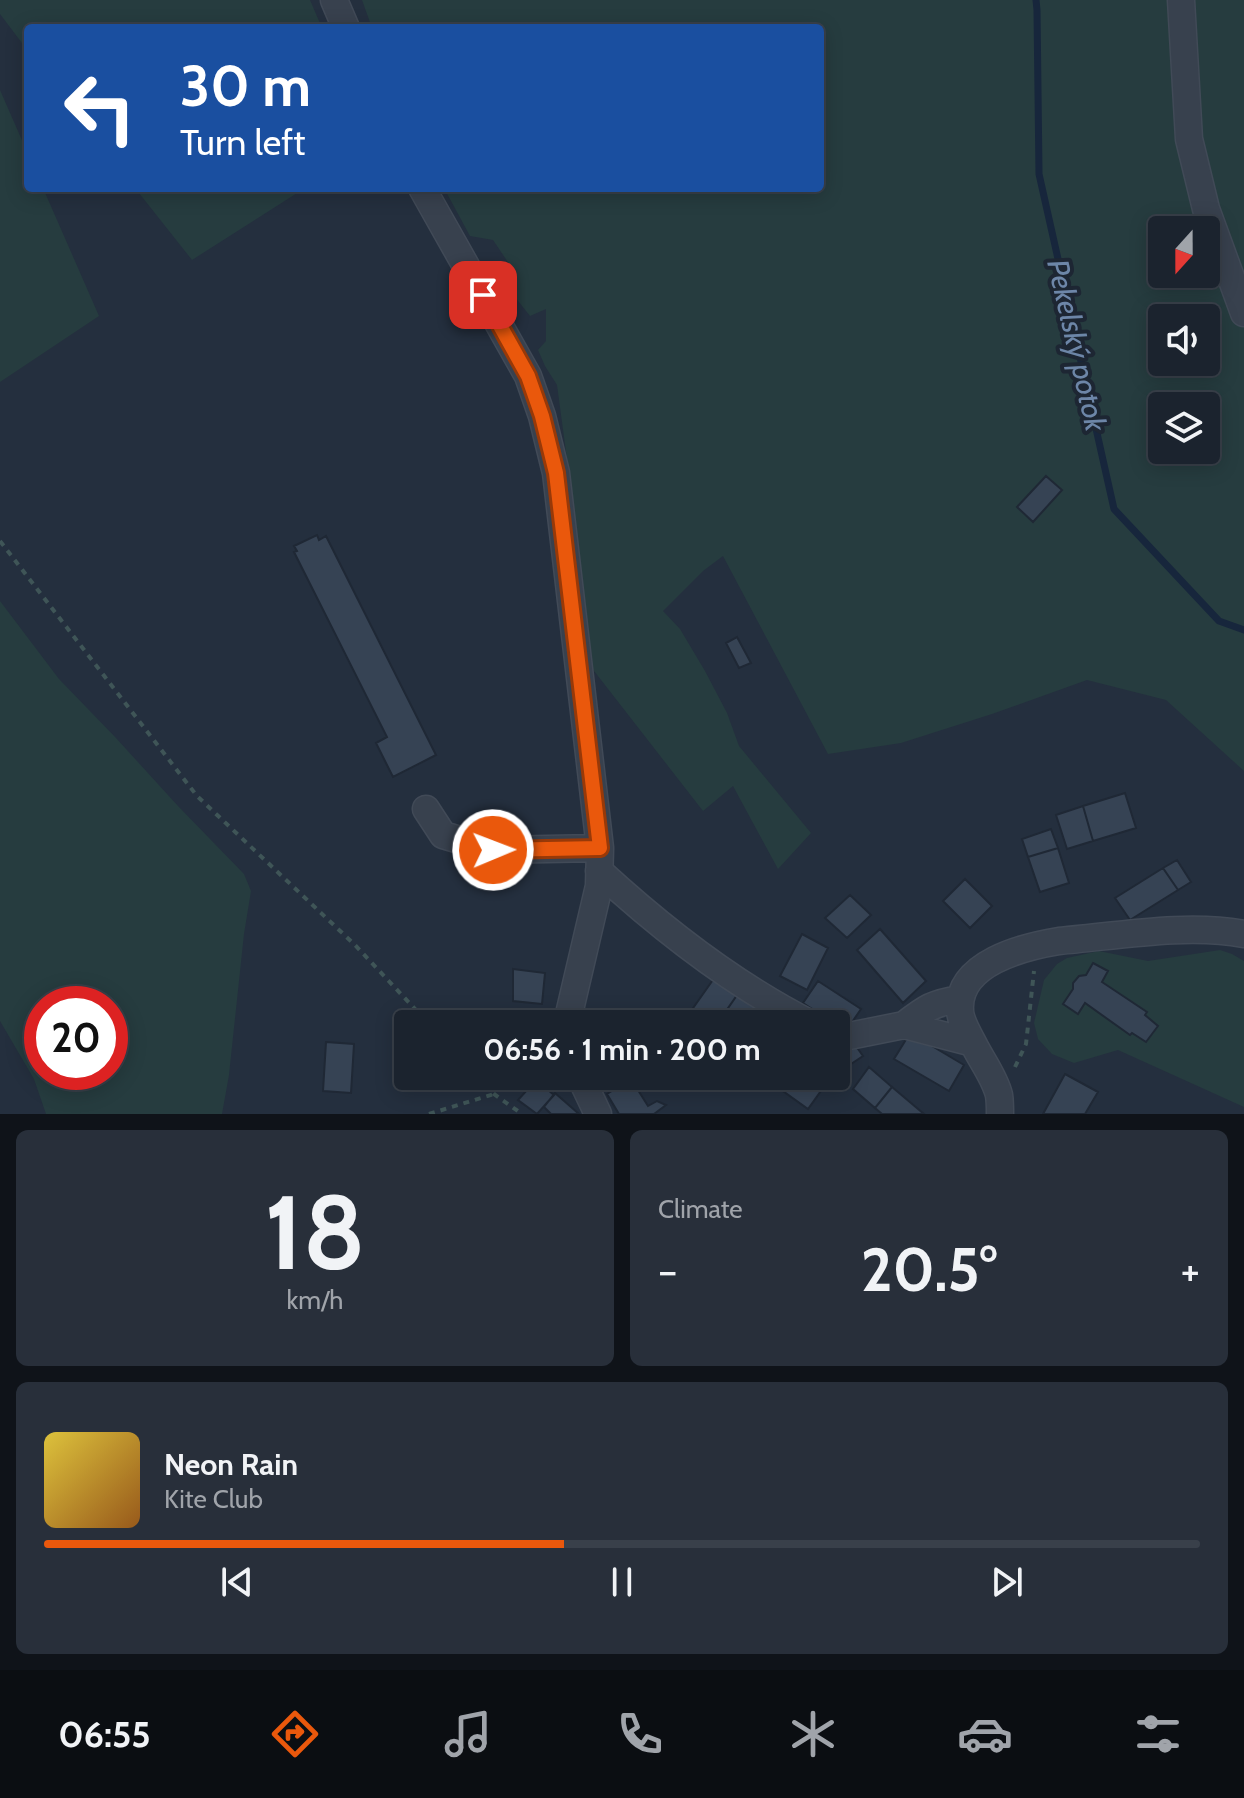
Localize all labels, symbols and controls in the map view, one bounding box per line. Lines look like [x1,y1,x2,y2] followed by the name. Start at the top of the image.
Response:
[180,52,311,120] text: 30 m
[48,56,152,160] icon: left
[180,120,305,164] text: Turn left
[1148,216,1220,288] north arrow
[1148,216,1220,464] map controls
[1039,255,1115,436] water label: Pekelský potok
[449,261,517,329] pin
[461,273,505,317] icon: arrive
[1148,304,1220,376] button: sound
[1148,392,1220,464] button: layers
[451,808,535,892] position arrow
[24,986,128,1090] speed limit sign: 20
[483,1031,761,1068] text: 06:56 · 1 min · 200 m
[264,1169,366,1295] text: 18
[658,1193,743,1225] text: Climate
[861,1233,997,1306] text: 20.5°
[658,1244,677,1297] text: −
[1181,1244,1200,1297] text: +
[287,1284,343,1316] text: km/h
[164,1446,298,1483] text: Neon Rain
[164,1483,263,1515] text: Kite Club
[215,1560,259,1604] icon: previous
[600,1560,644,1604] icon: pause
[985,1560,1029,1604] icon: next
[267,1706,323,1762] icon: directions
[440,1706,496,1762] icon: music
[612,1706,668,1762] icon: phone
[785,1706,841,1762] icon: climate
[957,1706,1013,1762] icon: car
[1130,1706,1186,1762] icon: filters
[58,1712,151,1756] text: 06:55

